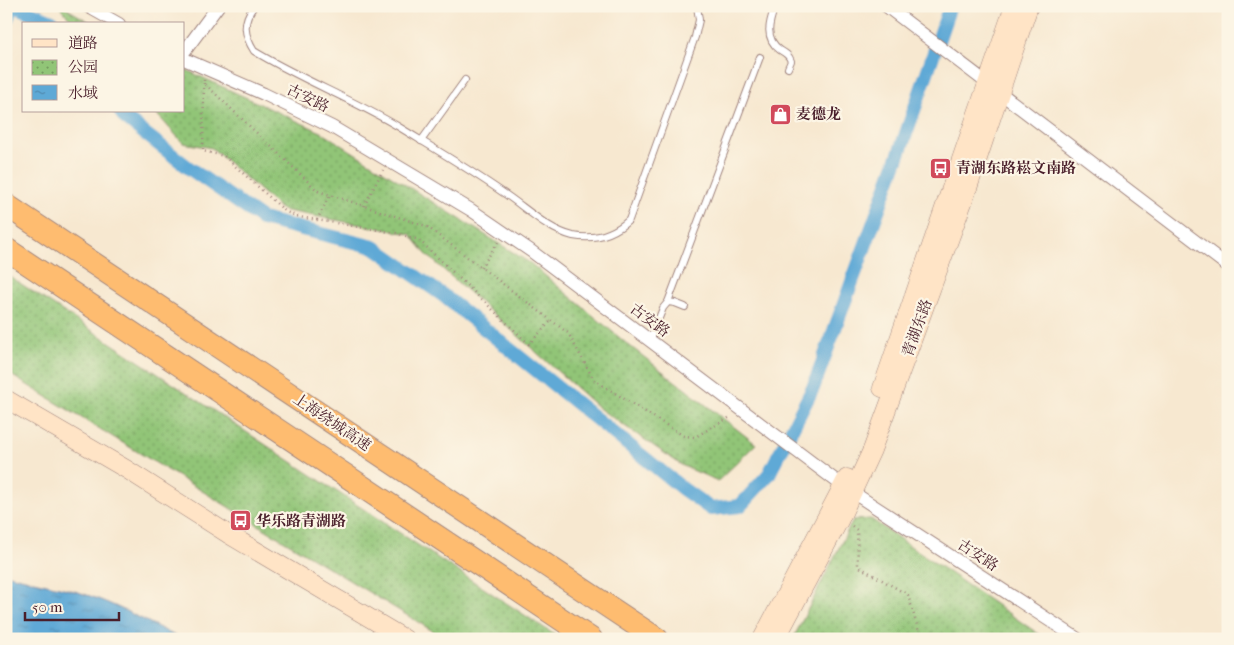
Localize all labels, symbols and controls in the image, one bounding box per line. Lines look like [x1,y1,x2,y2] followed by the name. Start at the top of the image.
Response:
[22,22,185,112] legend
[68,34,98,52] text: 道路
[68,58,98,76] text: 公园
[284,80,332,116] street label: 古安路
[68,84,98,102] text: 水域
[768,102,792,126] shop icon: 麦德龙
[796,105,841,123] place label: 麦德龙
[928,156,952,180] bus stop icon: 青湖东路崧文南路
[956,159,1076,177] place label: 青湖东路崧文南路
[898,297,936,359] street label: 青湖东路
[627,299,673,341] street label: 古安路
[290,389,374,455] street label: 上海绕城高速
[228,509,252,533] bus stop icon: 华乐路青湖路
[256,512,346,530] place label: 华乐路青湖路
[954,535,1002,575] street label: 古安路
[25,590,119,622] scale bar
[32,598,63,616] text: 50 m

